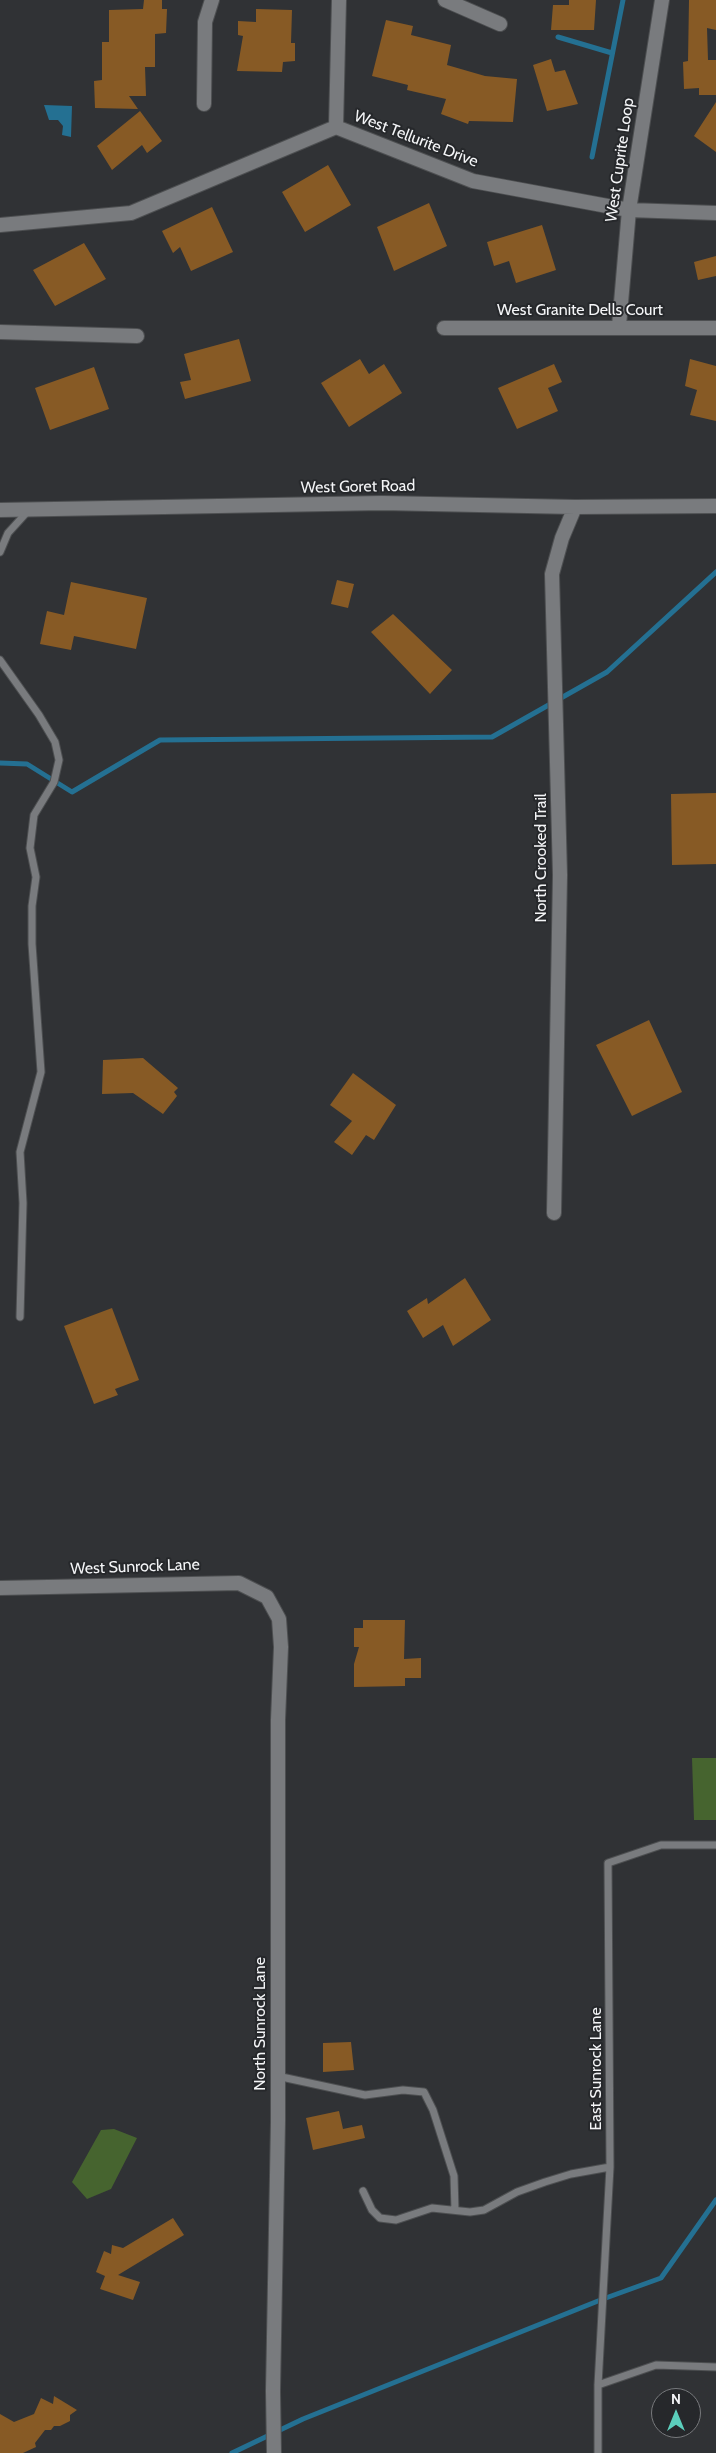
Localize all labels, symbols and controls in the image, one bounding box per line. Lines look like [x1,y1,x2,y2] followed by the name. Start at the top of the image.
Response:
[602,97,638,223] street label: West Cuprite Loop
[351,107,481,171] street label: West Tellurite Drive
[497,300,663,320] street label: West Granite Dells Court
[301,476,415,498] street label: West Goret Road
[531,793,551,923] street label: North Crooked Trail
[70,1555,200,1579] street label: West Sunrock Lane
[250,1957,270,2091] street label: North Sunrock Lane
[586,2007,606,2131] street label: East Sunrock Lane
[651,2388,701,2438] north arrow
[671,2390,681,2408] text: N

